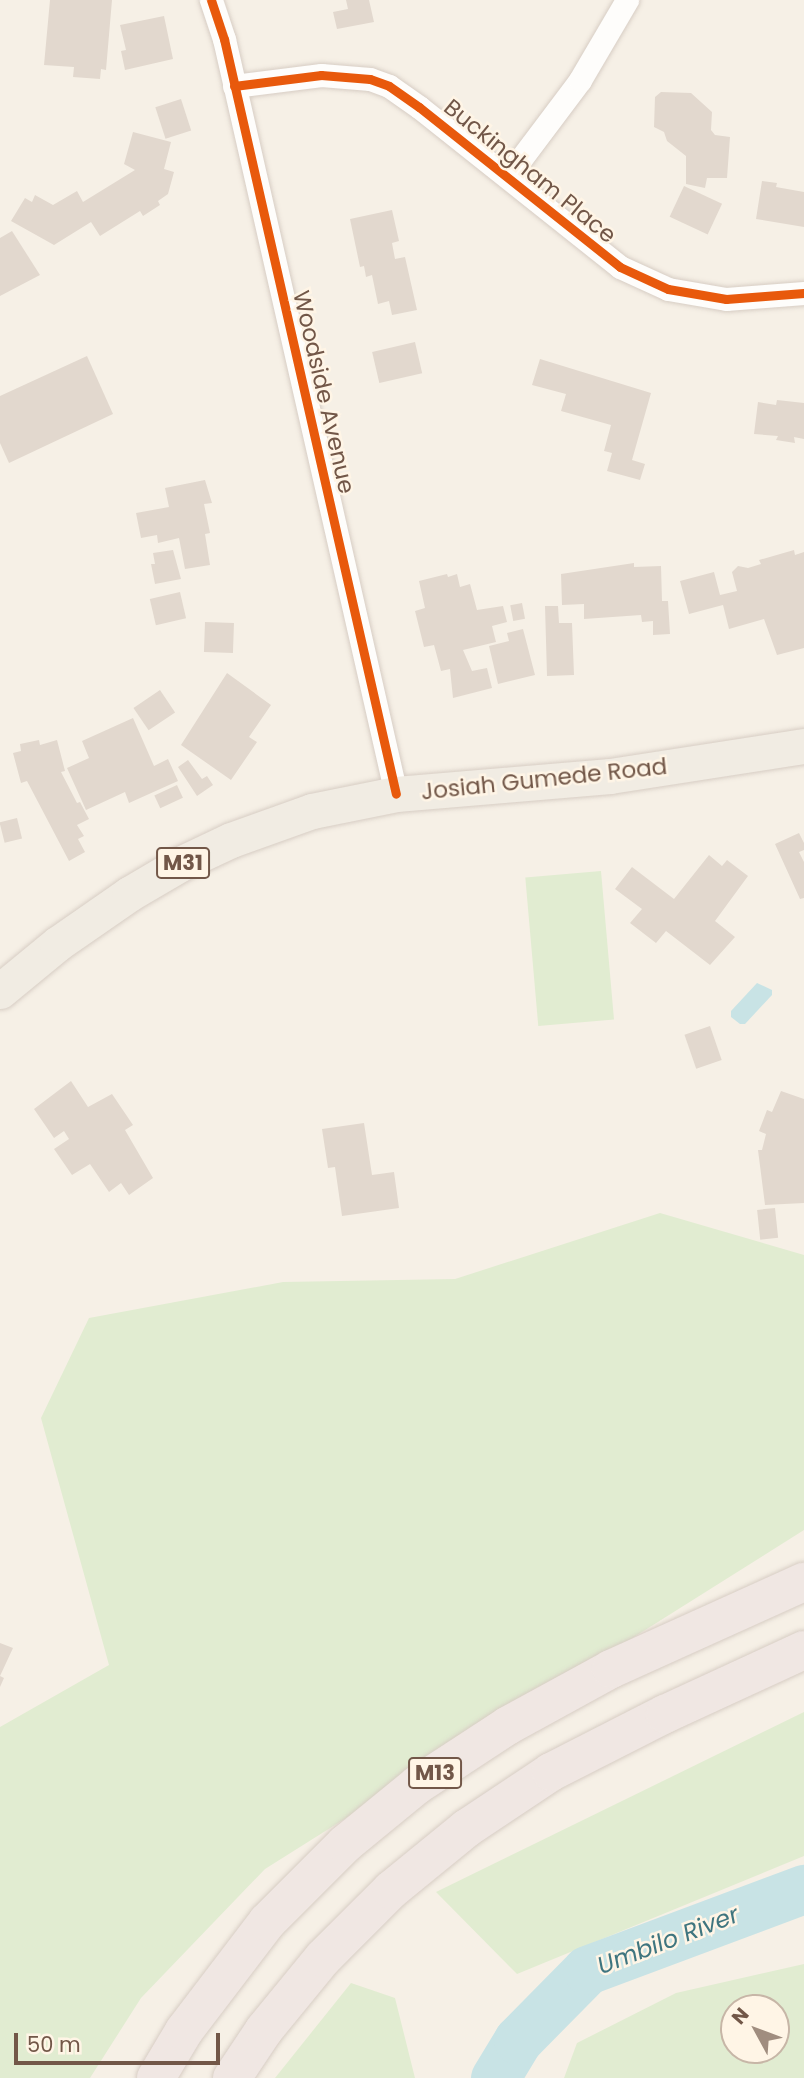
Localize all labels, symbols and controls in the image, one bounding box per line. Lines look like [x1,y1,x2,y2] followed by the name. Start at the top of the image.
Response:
[438,93,622,249] street label: Buckingham Place
[287,288,361,496] street label: Woodside Avenue
[420,752,668,806] street label: Josiah Gumede Road
[155,846,211,880] road number: M31
[407,1756,463,1790] road number: M13
[593,1900,743,1980] water label: Umbilo River
[720,1994,790,2064] north arrow
[725,2002,755,2030] text: N
[18,2018,224,2062] scale bar
[27,2030,81,2059] text: 50 m

